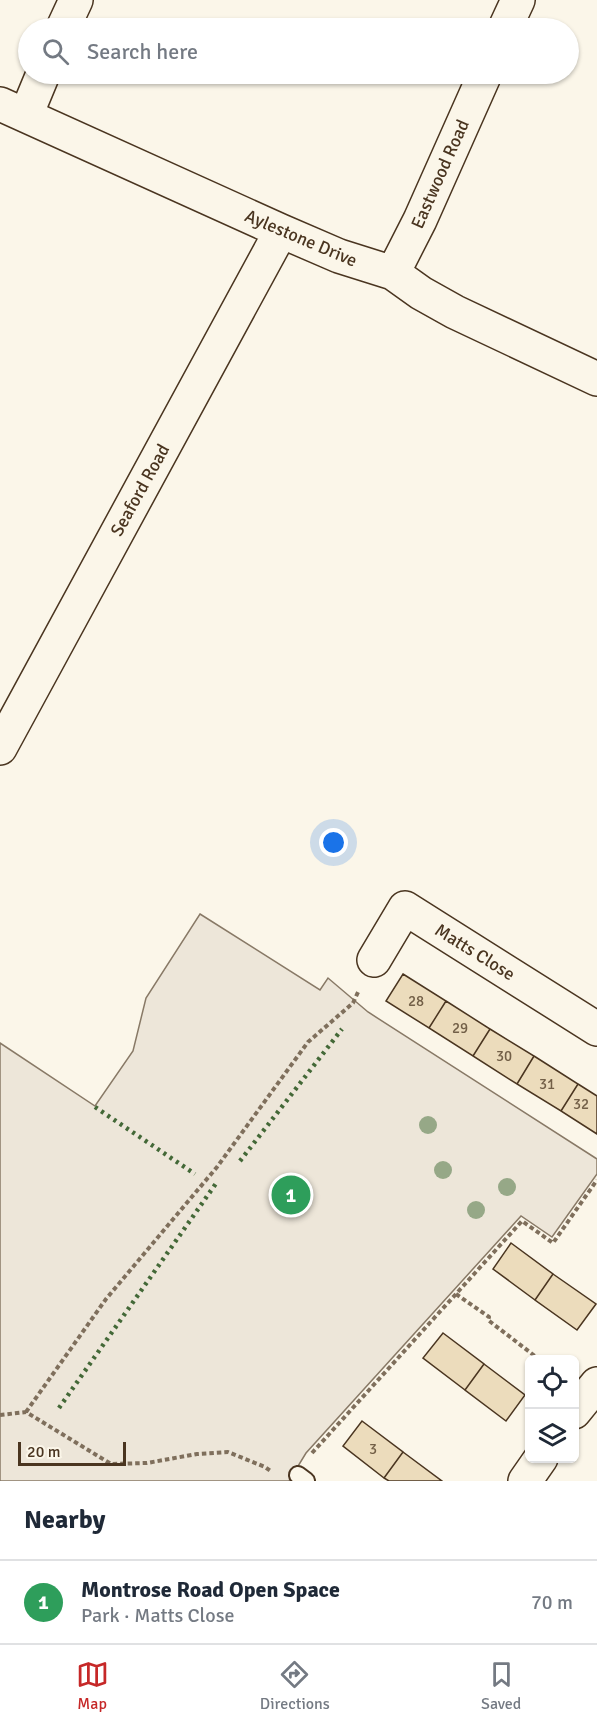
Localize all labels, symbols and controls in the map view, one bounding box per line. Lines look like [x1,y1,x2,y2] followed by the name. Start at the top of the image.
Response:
[18,18,579,84] search box
[39,35,72,68] icon: search
[87,38,198,65] text: Search here
[406,116,474,232] street label: Eastwood Road
[242,204,360,272] street label: Aylestone Drive
[106,440,174,540] street label: Seaford Road
[319,828,348,857] your location
[431,919,519,985] street label: Matts Close
[408,992,424,1010] house number: 28
[452,1019,468,1037] house number: 29
[496,1047,512,1065] house number: 30
[539,1075,555,1093] house number: 31
[573,1095,589,1113] house number: 32
[272,1172,310,1218] pin: 1
[525,1355,579,1463] map controls
[525,1355,579,1409] button: locate
[525,1409,579,1463] button: layers
[18,1439,126,1466] scale bar
[369,1440,377,1458] house number: 3
[27,1442,61,1462] text: 20 m
[24,1504,105,1536] text: Nearby
[81,1576,340,1603] text: Montrose Road Open Space
[38,1590,49,1615] text: 1
[531,1590,573,1615] text: 70 m
[81,1603,234,1628] text: Park · Matts Close
[76,1658,109,1714] tab: Map
[260,1658,330,1714] tab: Directions
[481,1658,521,1714] tab: Saved

